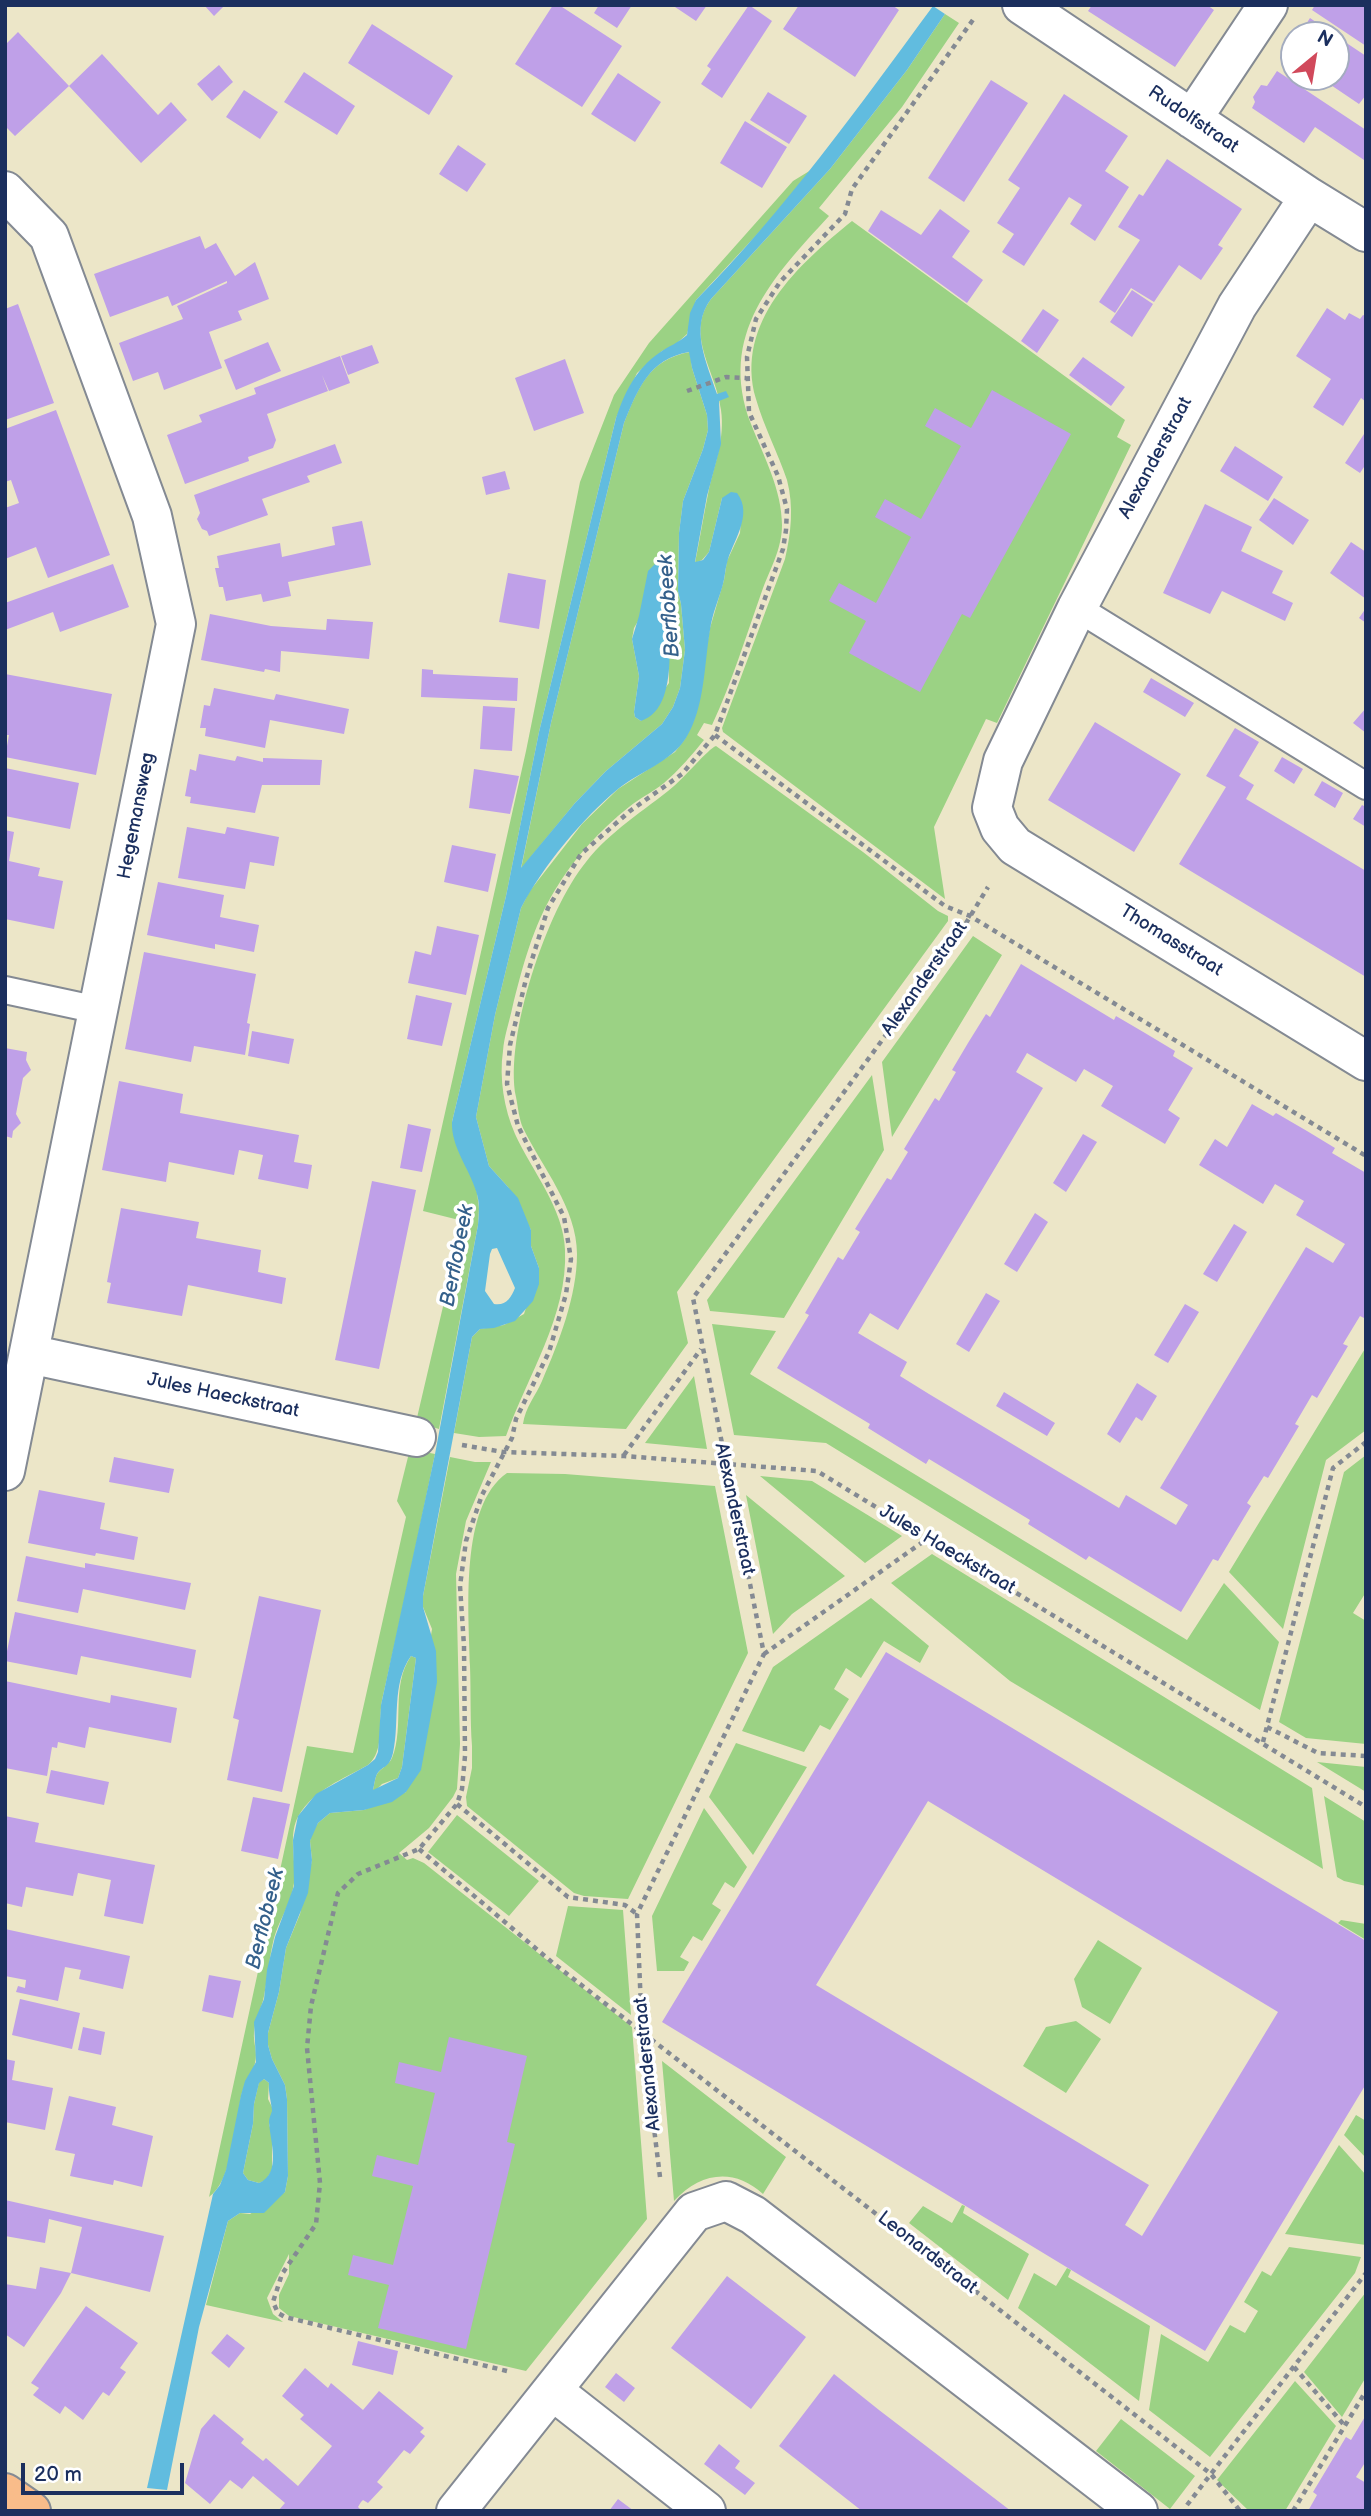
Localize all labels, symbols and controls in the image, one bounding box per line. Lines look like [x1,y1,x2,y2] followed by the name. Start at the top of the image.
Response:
[1280,21,1350,91] north arrow
[1313,26,1337,53] text: N
[1143,81,1243,159] street label: Rudolfstraat
[1114,393,1198,523] street label: Alexanderstraat
[654,554,686,658] water label: Berflobeek
[114,751,160,881] street label: Hegemansweg
[1115,900,1227,982] street label: Thomasstraat
[877,917,973,1041] street label: Alexanderstraat
[436,1203,480,1309] water label: Berflobeek
[145,1369,301,1423] street label: Jules Haeckstraat
[709,1441,759,1577] street label: Alexanderstraat
[875,1500,1019,1600] street label: Jules Haeckstraat
[241,1866,291,1972] water label: Berflobeek
[630,1996,666,2132] street label: Alexanderstraat
[873,2207,981,2299] street label: Leonardstraat
[24,2450,187,2494] scale bar
[34,2462,82,2487] text: 20 m

